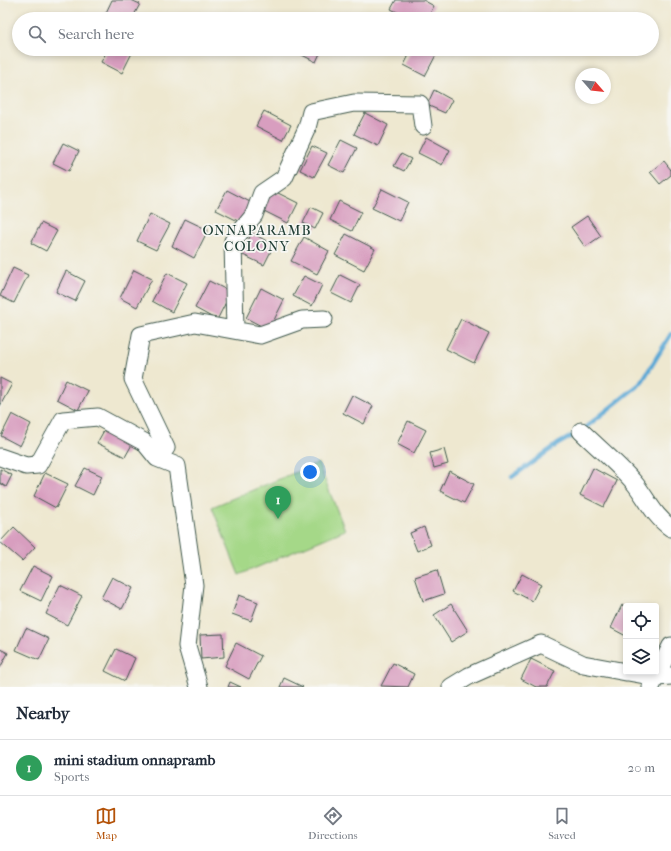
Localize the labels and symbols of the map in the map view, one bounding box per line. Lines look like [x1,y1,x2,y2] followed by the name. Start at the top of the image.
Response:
[575,68,611,104] north arrow
[202,222,312,255] district label: ONNAPARAMB COLONY
[300,462,320,482] your location
[265,486,291,519] pin: 1

